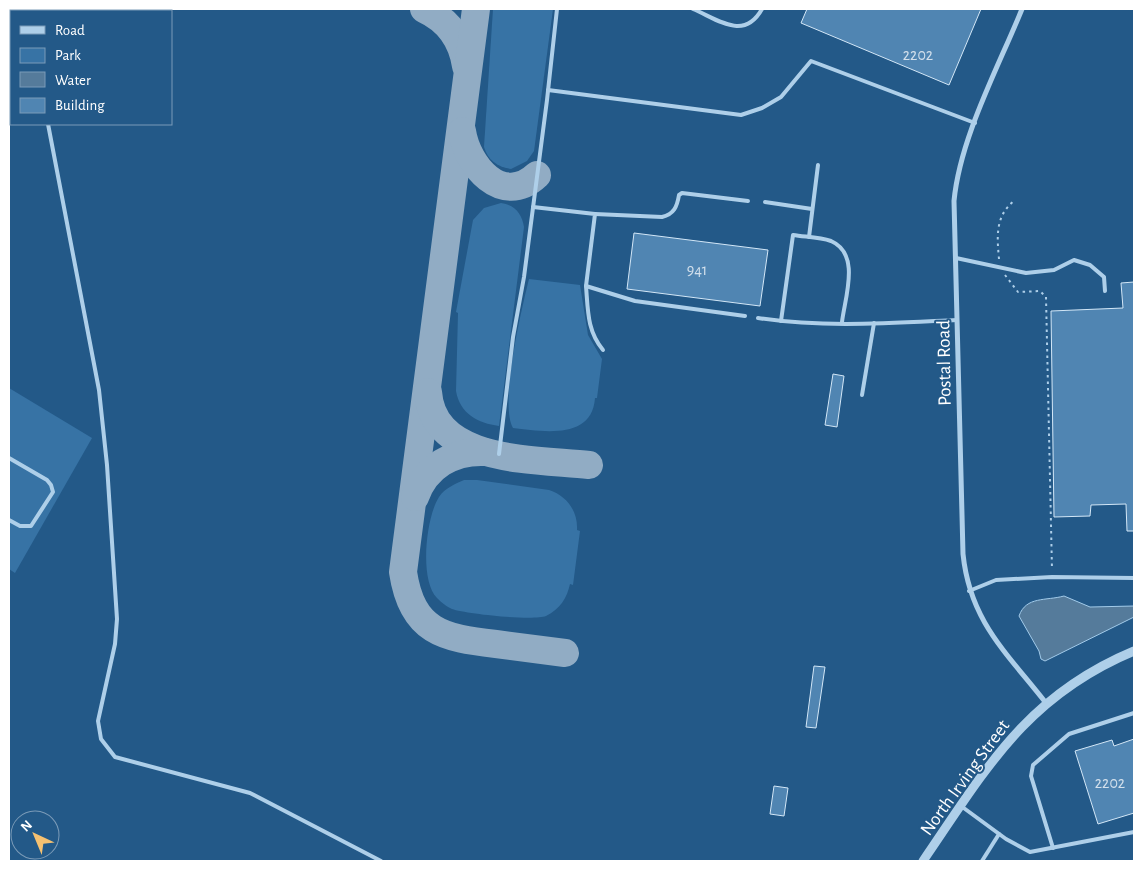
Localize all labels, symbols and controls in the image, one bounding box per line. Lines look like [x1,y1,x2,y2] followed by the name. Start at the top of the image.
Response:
[10,10,172,125] legend
[55,23,85,38] text: Road
[903,47,933,63] house number: 2202
[55,48,81,63] text: Park
[55,73,91,88] text: Water
[55,98,105,113] text: Building
[687,262,707,278] house number: 941
[934,320,955,406] street label: Postal Road
[917,717,1013,839] street label: North Irving Street
[1095,775,1125,791] house number: 2202
[10,810,60,860] north arrow
[18,818,35,835] text: N

